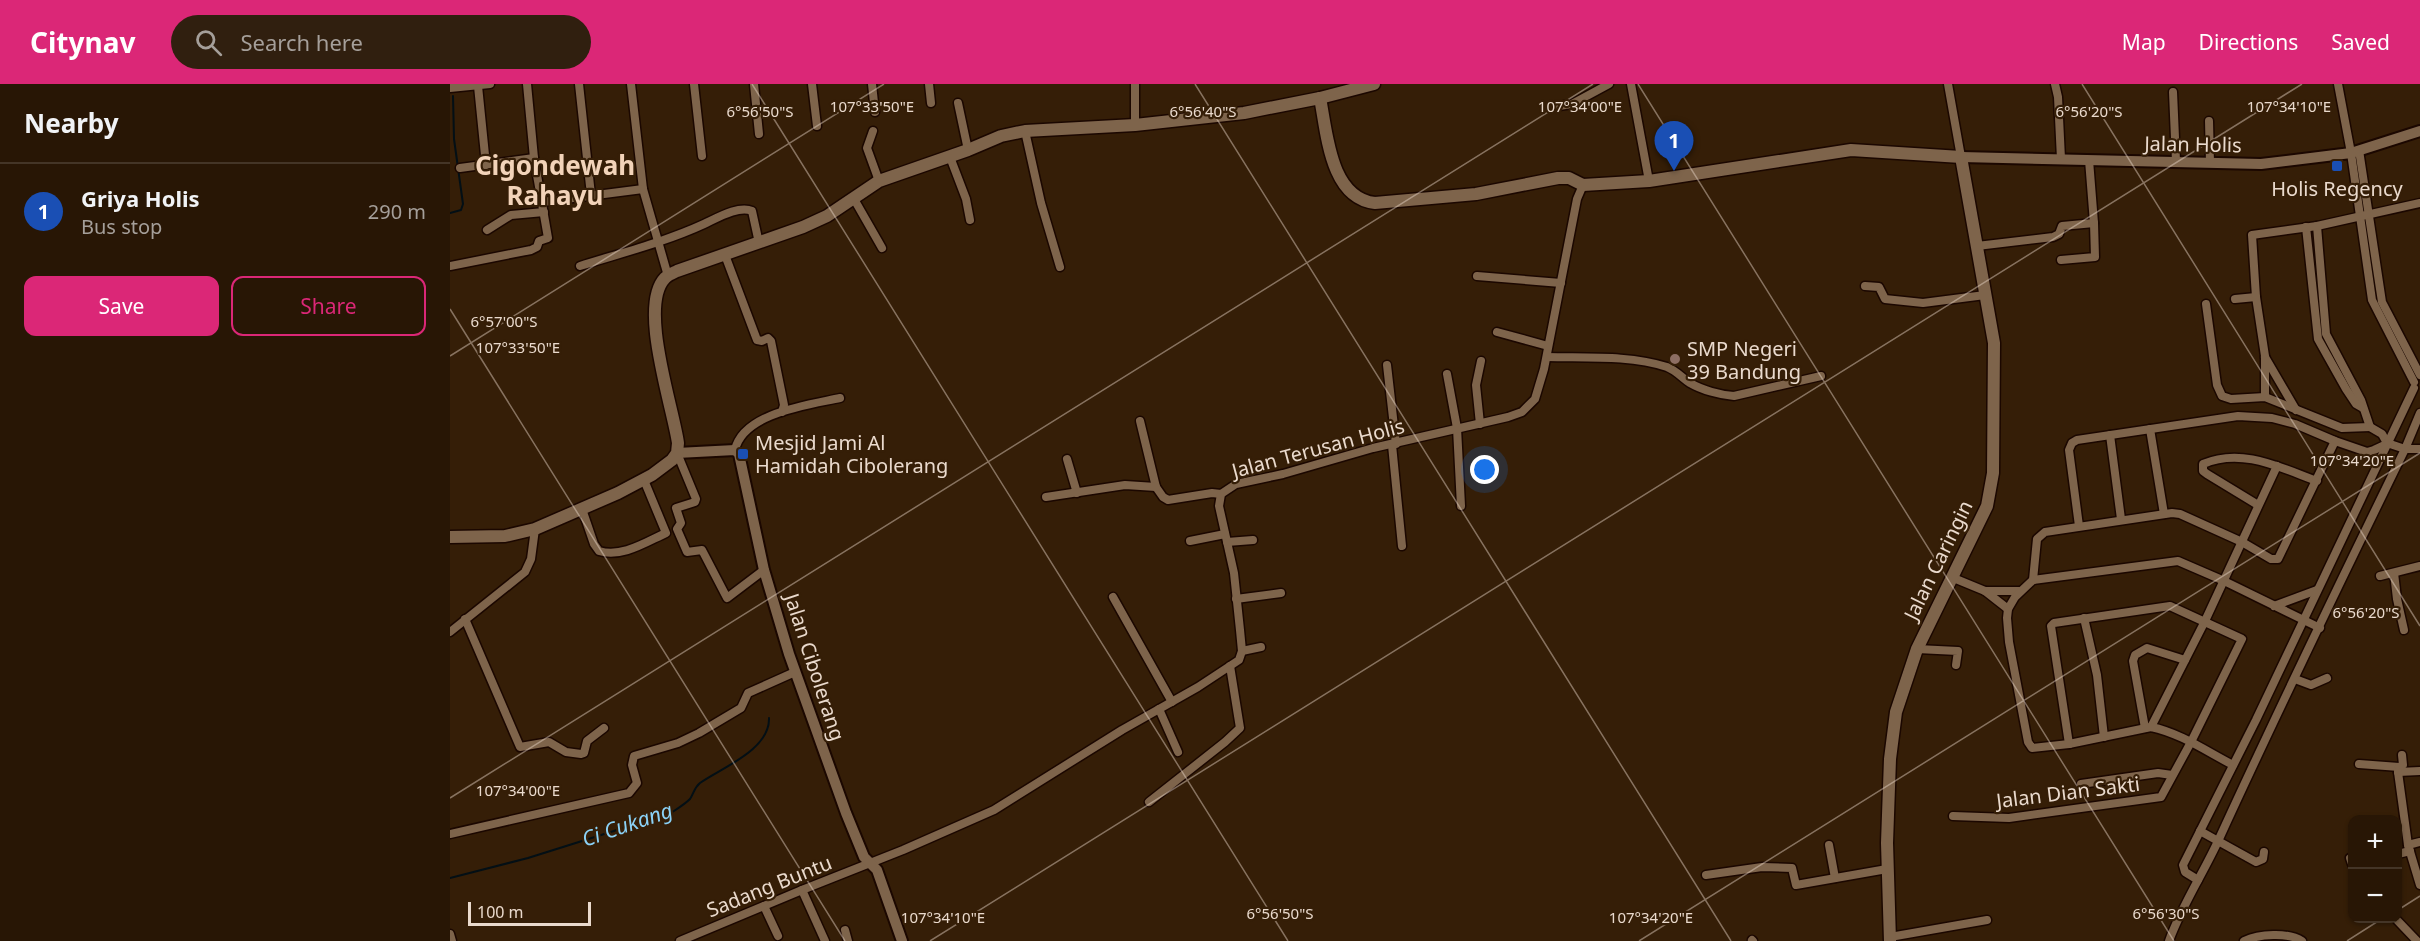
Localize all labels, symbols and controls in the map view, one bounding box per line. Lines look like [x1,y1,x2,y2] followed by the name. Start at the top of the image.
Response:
[171,15,591,69] search box
[30,23,135,61] text: Citynav
[192,26,225,59] icon: search
[240,27,363,57] text: Search here
[2122,28,2166,56] text: Map
[2199,28,2298,56] text: Directions
[2331,28,2390,56] text: Saved
[830,96,914,116] text: 107°33'50"E
[1538,96,1622,116] text: 107°34'00"E
[2247,96,2331,116] text: 107°34'10"E
[726,101,794,121] text: 6°56'50"S
[1169,101,1237,121] text: 6°56'40"S
[2055,101,2123,121] text: 6°56'20"S
[24,105,119,141] text: Nearby
[1654,122,1694,171] pin: 1
[2142,130,2242,158] street label: Jalan Holis
[475,147,635,213] district label: Cigondewah Rahayu
[2330,159,2344,173] marker: Holis Regency
[2271,175,2404,202] place label: Holis Regency
[81,183,200,213] text: Griya Holis
[38,198,49,225] text: 1
[368,198,426,225] text: 290 m
[81,213,162,240] text: Bus stop
[24,276,219,336] button: Save
[231,276,426,336] button: Share
[470,311,538,331] text: 6°57'00"S
[1687,335,1801,385] place label: SMP Negeri 39 Bandung
[476,337,560,357] text: 107°33'50"E
[1668,352,1682,366] marker: SMP Negeri 39 Bandung
[1227,412,1407,485] street label: Jalan Terusan Holis
[755,429,948,479] place label: Mesjid Jami Al Hamidah Cibolerang
[736,447,750,461] marker: Mesjid Jami Al Hamidah Cibolerang
[2310,450,2394,470] text: 107°34'20"E
[1470,455,1499,484] your location
[1896,496,1979,626] street label: Jalan Caringin
[778,588,851,744] street label: Jalan Cibolerang
[2332,602,2400,622] text: 6°56'20"S
[1993,770,2141,814] street label: Jalan Dian Sakti
[476,780,560,800] text: 107°34'00"E
[578,795,676,853] water label: Ci Cukang
[2348,815,2402,923] map controls
[2348,815,2402,869] button: +
[702,849,836,923] street label: Sadang Buntu
[2348,869,2402,923] button: −
[468,899,591,926] scale bar
[477,901,524,923] text: 100 m
[1246,903,1314,923] text: 6°56'50"S
[2132,903,2200,923] text: 6°56'30"S
[901,907,985,927] text: 107°34'10"E
[1609,907,1693,927] text: 107°34'20"E

